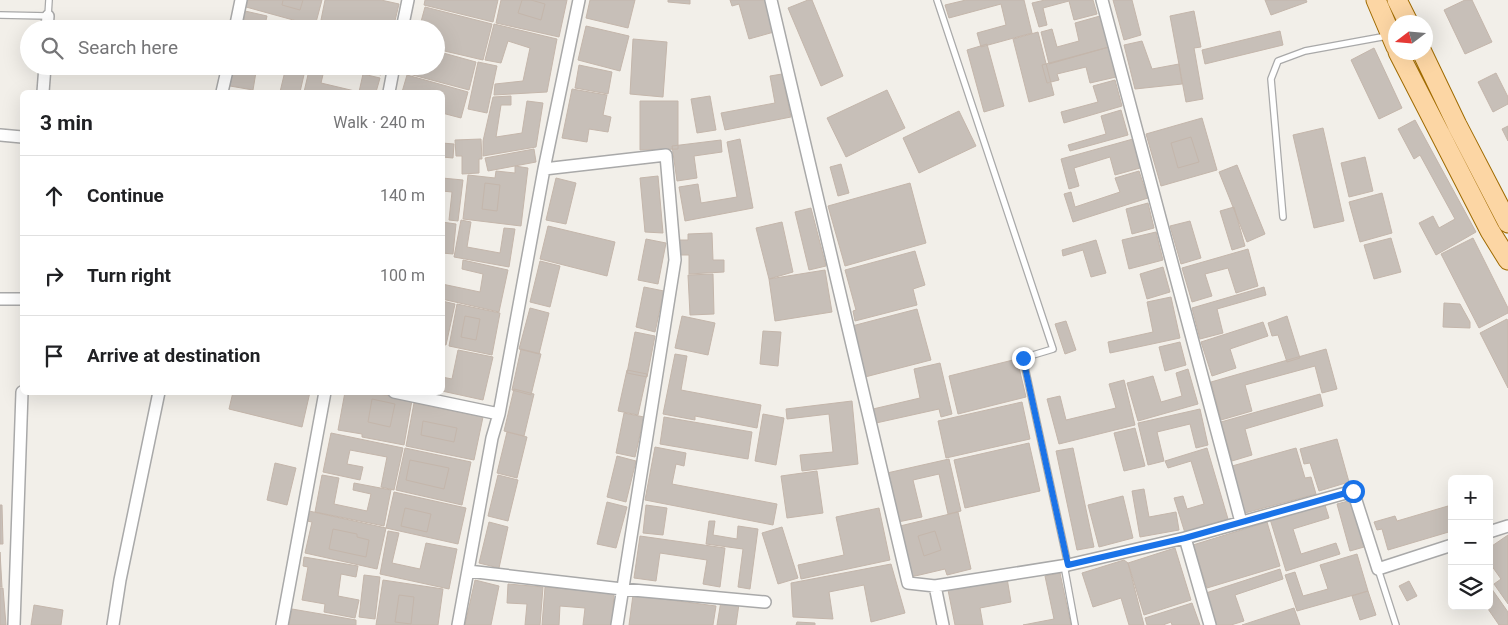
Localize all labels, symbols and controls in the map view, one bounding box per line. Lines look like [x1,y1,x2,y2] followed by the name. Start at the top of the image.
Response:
[1388,15,1433,60] north arrow
[20,20,445,75] search box
[38,34,66,62] icon: search
[78,36,178,59] text: Search here
[40,111,93,135] text: 3 min
[333,113,425,132] text: Walk · 240 m
[40,182,68,210] icon: ahead
[87,184,164,207] text: Continue
[380,186,425,205] text: 140 m
[40,262,68,290] icon: right
[87,264,171,287] text: Turn right
[380,266,425,285] text: 100 m
[40,342,68,370] icon: arrive
[87,344,260,367] text: Arrive at destination
[1012,347,1035,370] route end
[1448,475,1493,610] map controls
[1448,475,1493,520] button: +
[1342,480,1365,503] route start
[1448,520,1493,565] button: −
[1448,565,1493,610] button: layers

